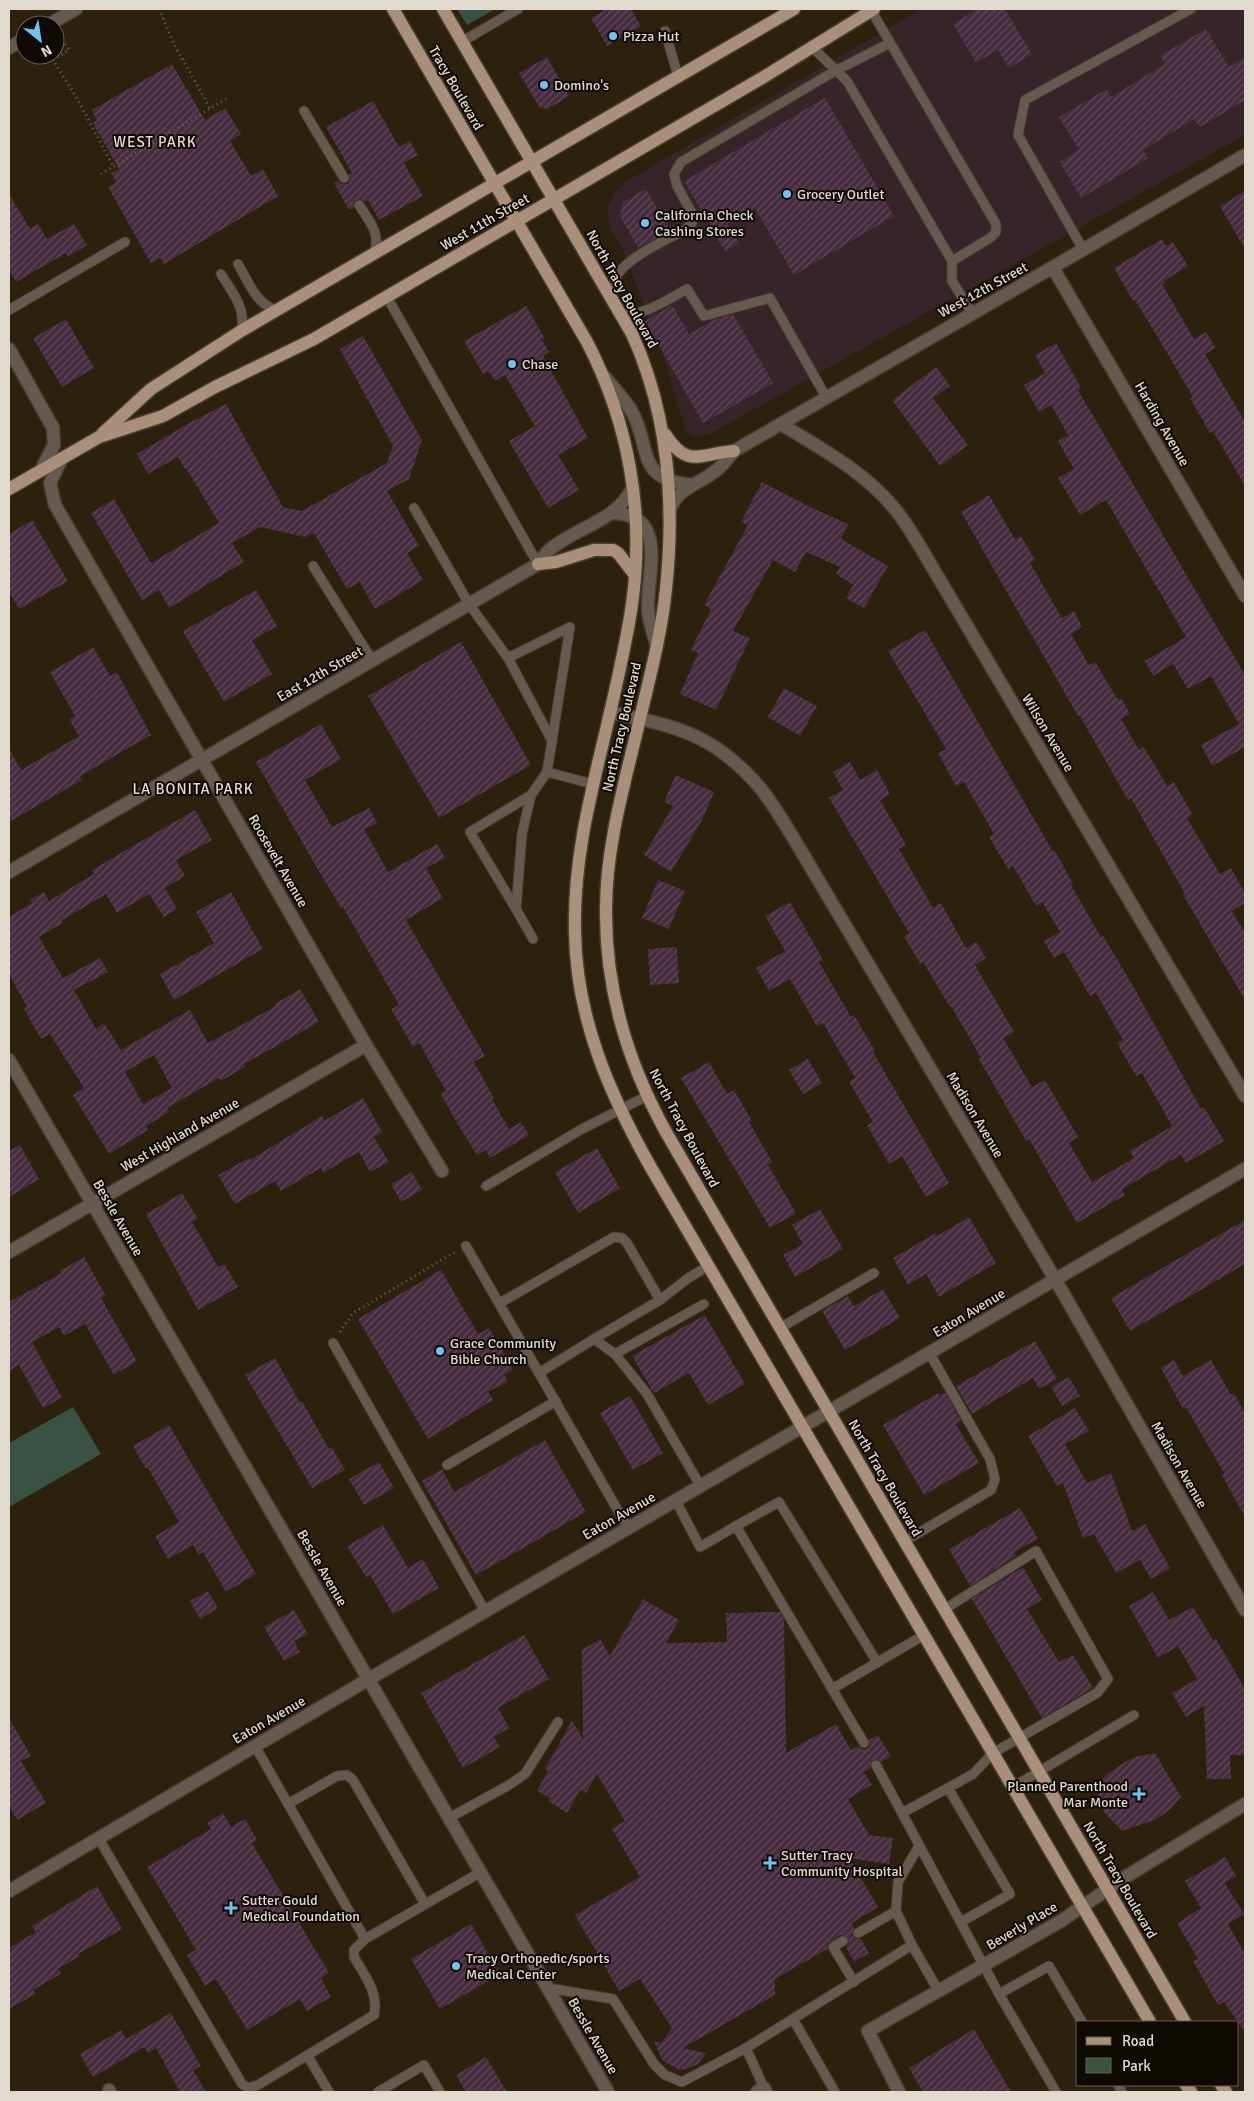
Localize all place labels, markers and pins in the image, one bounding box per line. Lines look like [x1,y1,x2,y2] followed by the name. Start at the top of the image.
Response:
[623,28,680,45] place label: Pizza Hut
[607,30,619,42] marker: Pizza Hut
[554,77,609,94] place label: Domino's
[538,79,550,91] marker: Domino's
[797,186,885,203] place label: Grocery Outlet
[781,188,793,200] marker: Grocery Outlet
[655,207,754,240] place label: California Check Cashing Stores
[639,217,651,229] marker: California Check Cashing Stores
[522,356,558,373] place label: Chase
[506,358,518,370] marker: Chase
[450,1335,557,1368] place label: Grace Community Bible Church
[434,1345,446,1357] marker: Grace Community Bible Church
[1007,1778,1128,1811] place label: Planned Parenthood Mar Monte
[1132,1787,1146,1801] marker: Planned Parenthood Mar Monte
[781,1847,903,1880] place label: Sutter Tracy Community Hospital
[763,1856,777,1870] marker: Sutter Tracy Community Hospital
[242,1892,360,1925] place label: Sutter Gould Medical Foundation
[224,1901,238,1915] marker: Sutter Gould Medical Foundation
[466,1950,610,1983] place label: Tracy Orthopedic/sports Medical Center
[450,1960,462,1972] marker: Tracy Orthopedic/sports Medical Center

